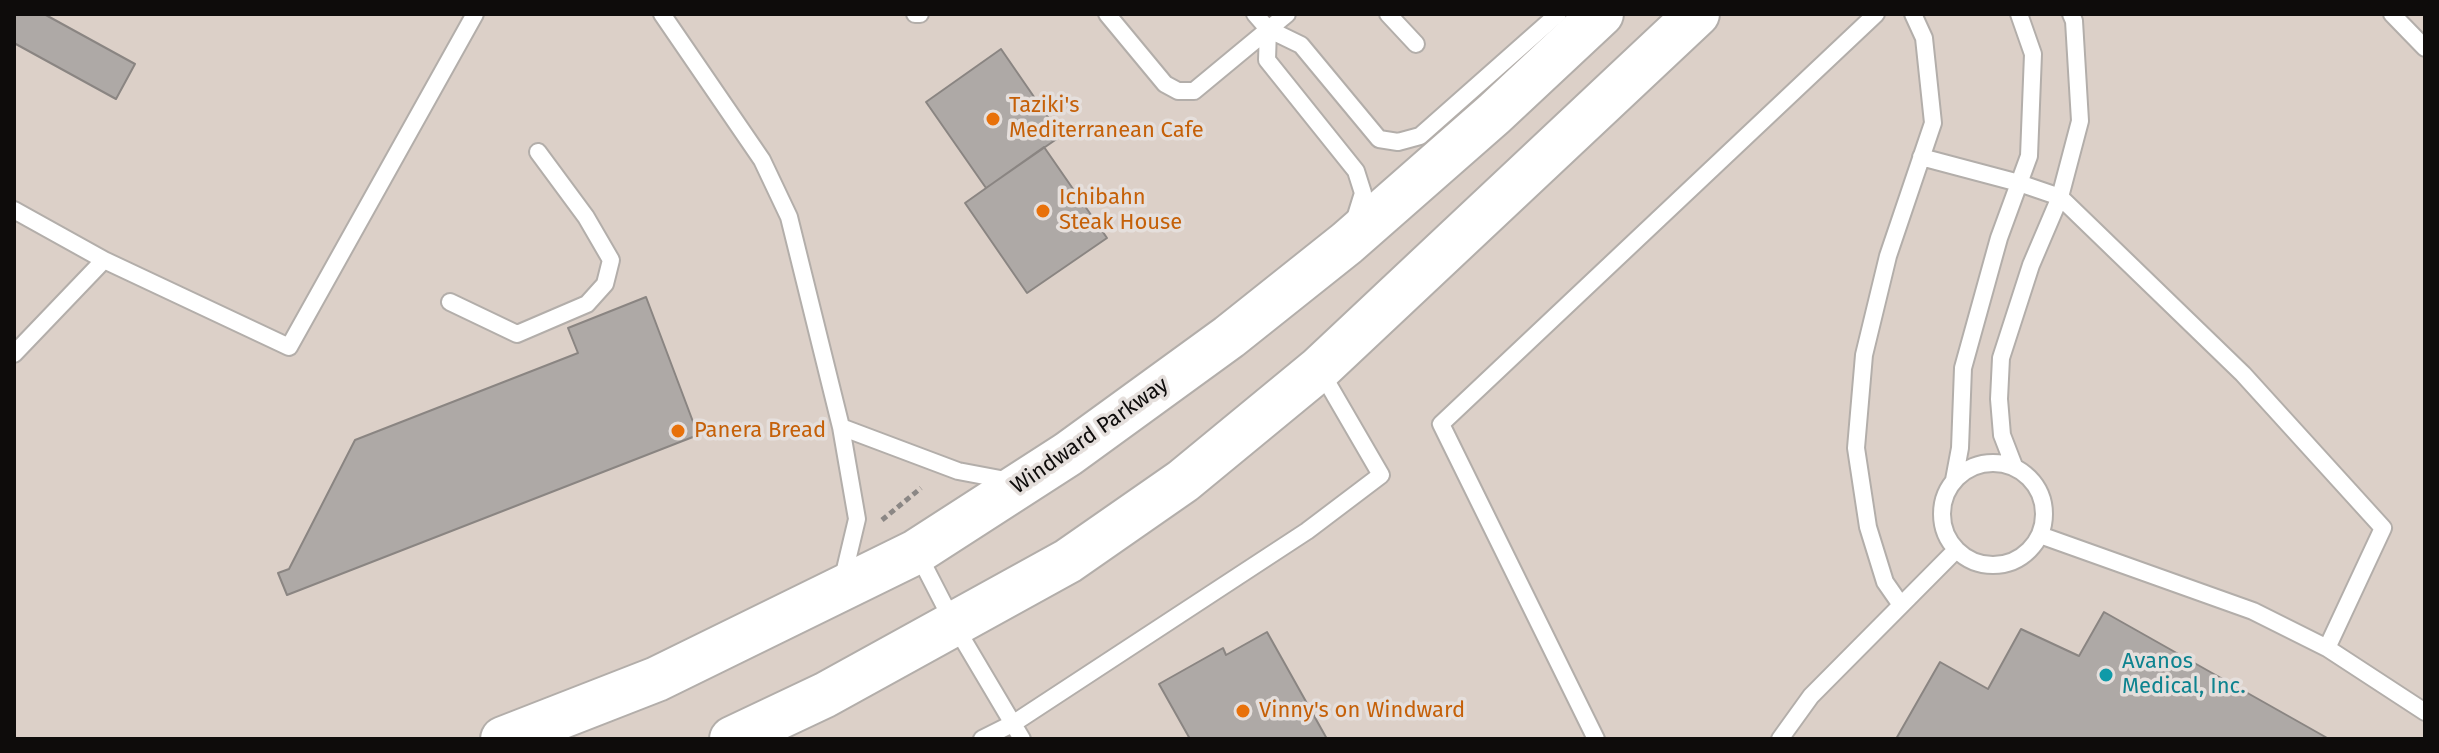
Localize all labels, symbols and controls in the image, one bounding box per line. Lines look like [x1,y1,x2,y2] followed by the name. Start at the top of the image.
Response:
[1009,93,1204,144] place label: Taziki's Mediterranean Cafe
[984,110,1002,128] marker: Taziki's Mediterranean Cafe
[1059,185,1182,236] place label: Ichibahn Steak House
[1034,202,1052,220] marker: Ichibahn Steak House
[1006,372,1174,500] street label: Windward Parkway
[694,418,826,444] place label: Panera Bread
[669,422,687,440] marker: Panera Bread
[2122,649,2246,700] place label: Avanos Medical, Inc.
[2097,666,2115,684] marker: Avanos Medical, Inc.
[1259,698,1465,724] place label: Vinny's on Windward
[1234,702,1252,720] marker: Vinny's on Windward

